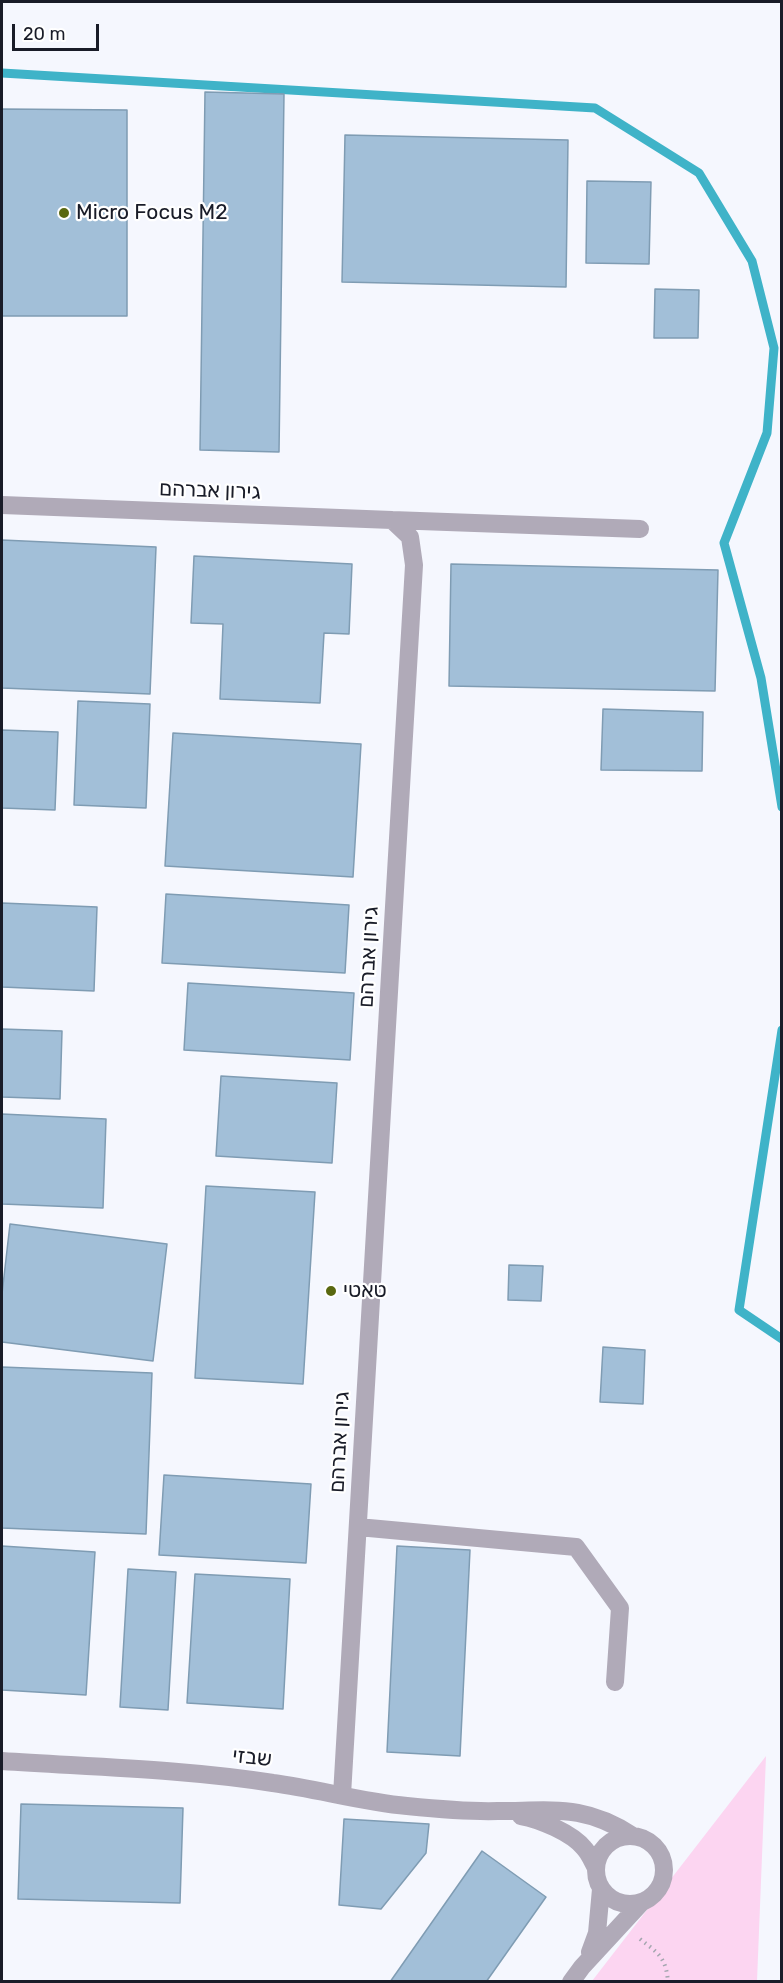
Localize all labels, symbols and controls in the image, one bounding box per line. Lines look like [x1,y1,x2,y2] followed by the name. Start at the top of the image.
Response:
[15,12,102,50] scale bar
[23,23,65,45] text: 20 m
[76,200,227,226] place label: Micro Focus M2
[57,206,71,220] marker: Micro Focus M2
[159,477,261,505] street label: גירון אברהם
[354,906,384,1008] street label: גירון אברהם
[343,1278,387,1304] place label: טאטי
[324,1284,338,1298] marker: טאטי
[325,1391,355,1493] street label: גירון אברהם
[231,1743,273,1773] street label: שבזי

